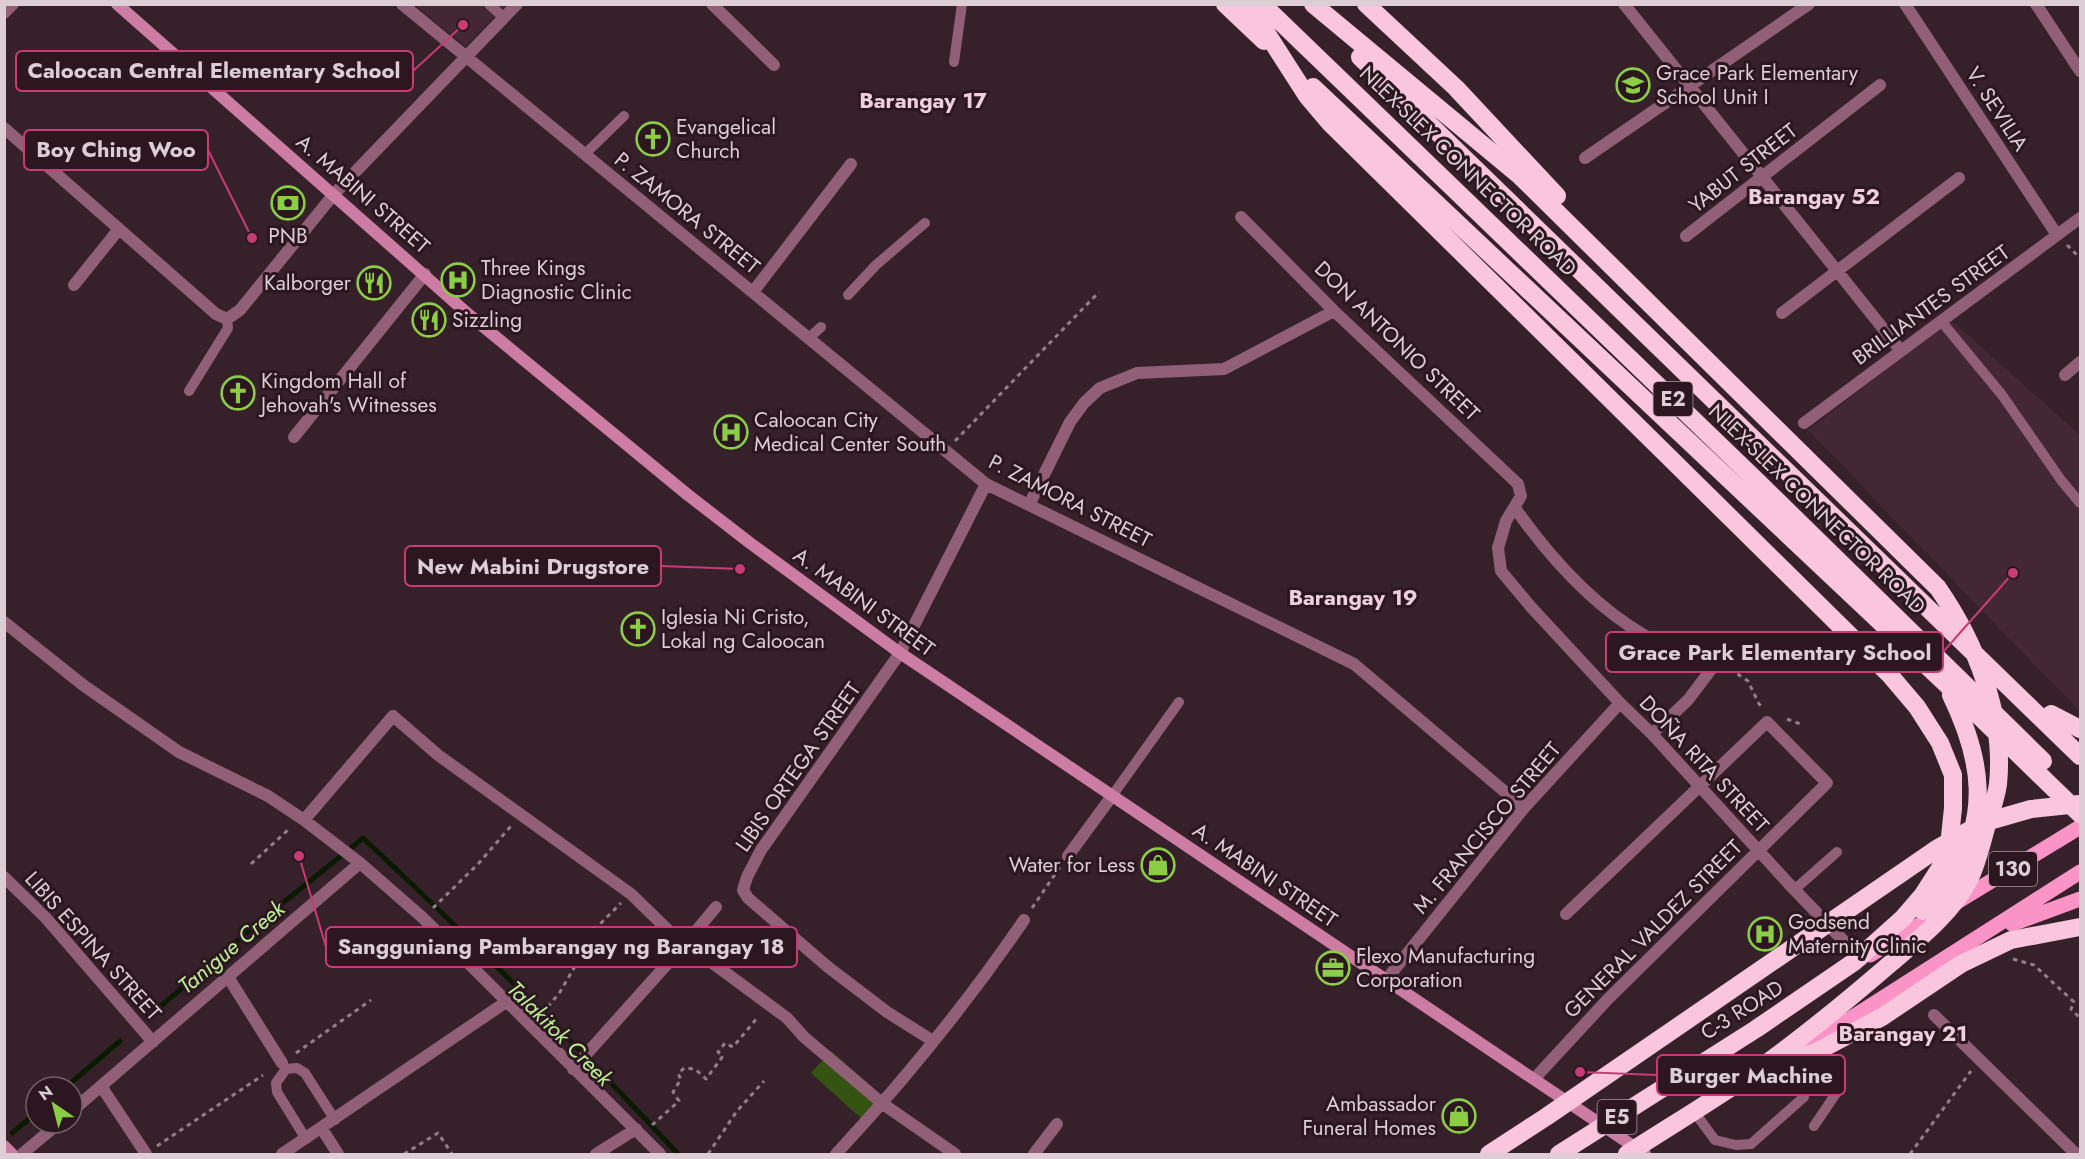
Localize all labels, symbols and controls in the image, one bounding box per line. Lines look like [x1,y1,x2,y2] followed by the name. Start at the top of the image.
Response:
[16,51,413,91] callout: Caloocan Central Elementary School
[27,54,401,86] text: Caloocan Central Elementary School
[1656,58,1859,112] place label: Grace Park Elementary School Unit I
[1353,59,1583,283] street label: NLEX-SLEX CONNECTOR ROAD
[1959,61,2035,157] street label: V. SEVILIA
[1615,67,1651,103] school or university icon: Grace Park Elementary School Unit I
[859,84,988,116] district label: Barangay 17
[676,112,776,166] place label: Evangelical Church
[1682,116,1804,220] street label: YABUT STREET
[635,121,671,157] church icon: Evangelical Church
[290,127,437,261] street label: A. MABINI STREET
[24,130,208,170] callout: Boy Ching Woo
[36,133,196,165] text: Boy Ching Woo
[608,145,766,281] street label: P. ZAMORA STREET
[1748,180,1880,212] district label: Barangay 52
[270,185,306,221] bank icon: PNB
[268,221,308,251] place label: PNB
[1846,238,2016,372] street label: BRILLIANTES STREET
[481,253,632,307] place label: Three Kings Diagnostic Clinic
[1308,254,1486,428] street label: DON ANTONIO STREET
[440,262,476,298] hospital icon: Three Kings Diagnostic Clinic
[356,265,392,301] restaurant icon: Kalborger
[264,268,352,298] place label: Kalborger
[411,302,447,338] restaurant icon: Sizzling
[452,305,522,335] place label: Sizzling
[258,366,437,420] place label: Kingdom Hall of Jehovah's Witnesses
[220,375,256,411] church icon: Kingdom Hall of Jehovah's Witnesses
[1654,382,1692,416] road number: E2
[1702,397,1932,621] street label: NLEX-SLEX CONNECTOR ROAD
[754,405,946,459] place label: Caloocan City Medical Center South
[713,414,749,450] hospital icon: Caloocan City Medical Center South
[983,447,1157,555] street label: P. ZAMORA STREET
[787,540,941,664] street label: A. MABINI STREET
[405,546,661,586] callout: New Mabini Drugstore
[417,550,649,582] text: New Mabini Drugstore
[1288,581,1418,613] district label: Barangay 19
[661,602,825,656] place label: Iglesia Ni Cristo, Lokal ng Caloocan
[620,611,656,647] church icon: Iglesia Ni Cristo, Lokal ng Caloocan
[1606,632,1943,672] callout: Grace Park Elementary School
[1619,636,1931,668] text: Grace Park Elementary School
[728,676,868,858] street label: LIBIS ORTEGA STREET
[1632,689,1776,839] street label: DOÑA RITA STREET
[1406,735,1568,920] street label: M. FRANCISCO STREET
[1187,815,1343,935] street label: A. MABINI STREET
[1557,833,1749,1025] street label: GENERAL VALDEZ STREET
[1140,847,1176,883] shop icon: Water for Less
[1009,850,1135,880] place label: Water for Less
[1989,852,2037,886] road number: 130
[18,865,168,1027] street label: LIBIS ESPINA STREET
[171,892,293,1001] water label: Tanigue Creek
[1788,907,1926,961] place label: Godsend Maternity Clinic
[1747,916,1783,952] hospital icon: Godsend Maternity Clinic
[326,927,797,967] callout: Sangguniang Pambarangay ng Barangay 18
[337,930,785,962] text: Sangguniang Pambarangay ng Barangay 18
[1356,941,1535,995] place label: Flexo Manufacturing Corporation
[1315,950,1351,986] office icon: Flexo Manufacturing Corporation
[500,973,621,1094] water label: Talakitok Creek
[1695,973,1789,1047] street label: C-3 ROAD
[1839,1017,1967,1049] district label: Barangay 21
[1657,1055,1845,1095] callout: Burger Machine
[1669,1059,1833,1091] text: Burger Machine
[24,1075,84,1135] north arrow
[34,1080,57,1106] text: N
[1302,1089,1437,1143] place label: Ambassador Funeral Homes
[1441,1098,1477,1134] shop icon: Ambassador Funeral Homes
[1598,1100,1636,1134] road number: E5

